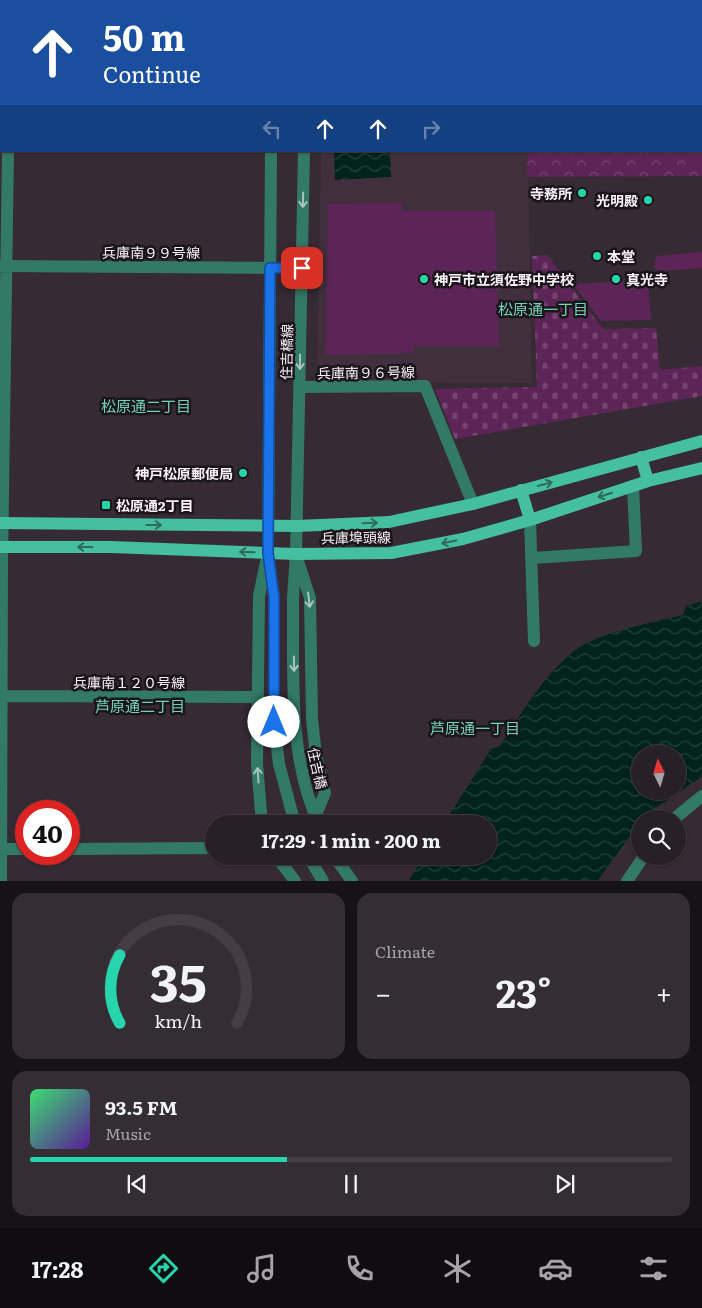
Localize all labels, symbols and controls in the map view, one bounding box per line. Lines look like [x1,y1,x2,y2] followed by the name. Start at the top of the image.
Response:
[103,10,186,62] text: 50 m
[20,20,85,85] icon: ahead
[103,57,201,90] text: Continue
[258,115,286,143] icon: left
[311,115,339,143] icon: ahead
[364,115,392,143] icon: ahead
[417,115,445,143] icon: right
[530,183,572,203] place label: 寺務所
[576,187,588,199] marker: 寺務所
[596,190,638,210] place label: 光明殿
[299,192,308,208] one-way arrow
[642,194,654,206] marker: 光明殿
[102,242,200,262] street label: 兵庫南９９号線
[607,246,635,266] place label: 本堂
[281,247,323,289] pin
[591,250,603,262] marker: 本堂
[288,254,316,282] icon: arrive
[434,269,574,289] place label: 神戸市立須佐野中学校
[626,269,668,289] place label: 真光寺
[418,273,430,285] marker: 神戸市立須佐野中学校
[610,273,622,285] marker: 真光寺
[498,297,588,320] district label: 松原通一丁目
[276,324,296,380] street label: 住吉橋線
[296,354,305,370] one-way arrow
[317,361,415,383] street label: 兵庫南９６号線
[101,394,191,417] district label: 松原通二丁目
[135,463,233,483] place label: 神戸松原郵便局
[237,467,249,479] marker: 神戸松原郵便局
[536,478,552,488] one-way arrow
[597,491,613,501] one-way arrow
[116,495,194,515] place label: 松原通2丁目
[100,499,112,511] marker: 松原通2丁目
[361,518,377,528] one-way arrow
[145,520,161,529] one-way arrow
[321,526,391,548] street label: 兵庫埠頭線
[441,537,457,547] one-way arrow
[77,542,94,552] one-way arrow
[240,548,256,557] one-way arrow
[304,592,314,608] one-way arrow
[289,656,299,672] one-way arrow
[73,672,185,692] street label: 兵庫南１２０号線
[95,694,185,717] district label: 芦原通二丁目
[247,695,299,747] position arrow
[430,716,520,739] district label: 芦原通一丁目
[304,745,332,791] street label: 住吉橋
[631,745,686,800] north arrow
[631,745,686,865] map controls
[253,768,263,784] one-way arrow
[15,800,80,865] speed limit sign: 40
[631,810,686,865] button: search
[261,826,441,854] text: 17:29 · 1 min · 200 m
[375,939,435,963] text: Climate
[150,941,207,1018] text: 35
[496,963,551,1020] text: 23°
[375,971,391,1013] text: −
[656,971,672,1013] text: +
[155,1007,202,1034] text: km/h
[105,1093,178,1121] text: 93.5 FM
[105,1121,151,1145] text: Music
[123,1170,151,1198] icon: previous
[337,1170,365,1198] icon: pause
[551,1170,579,1198] icon: next
[146,1251,181,1286] icon: directions
[244,1251,279,1286] icon: music
[342,1251,377,1286] icon: phone
[440,1251,475,1286] icon: climate
[538,1251,573,1286] icon: car
[636,1251,671,1286] icon: filters
[31,1252,83,1285] text: 17:28

